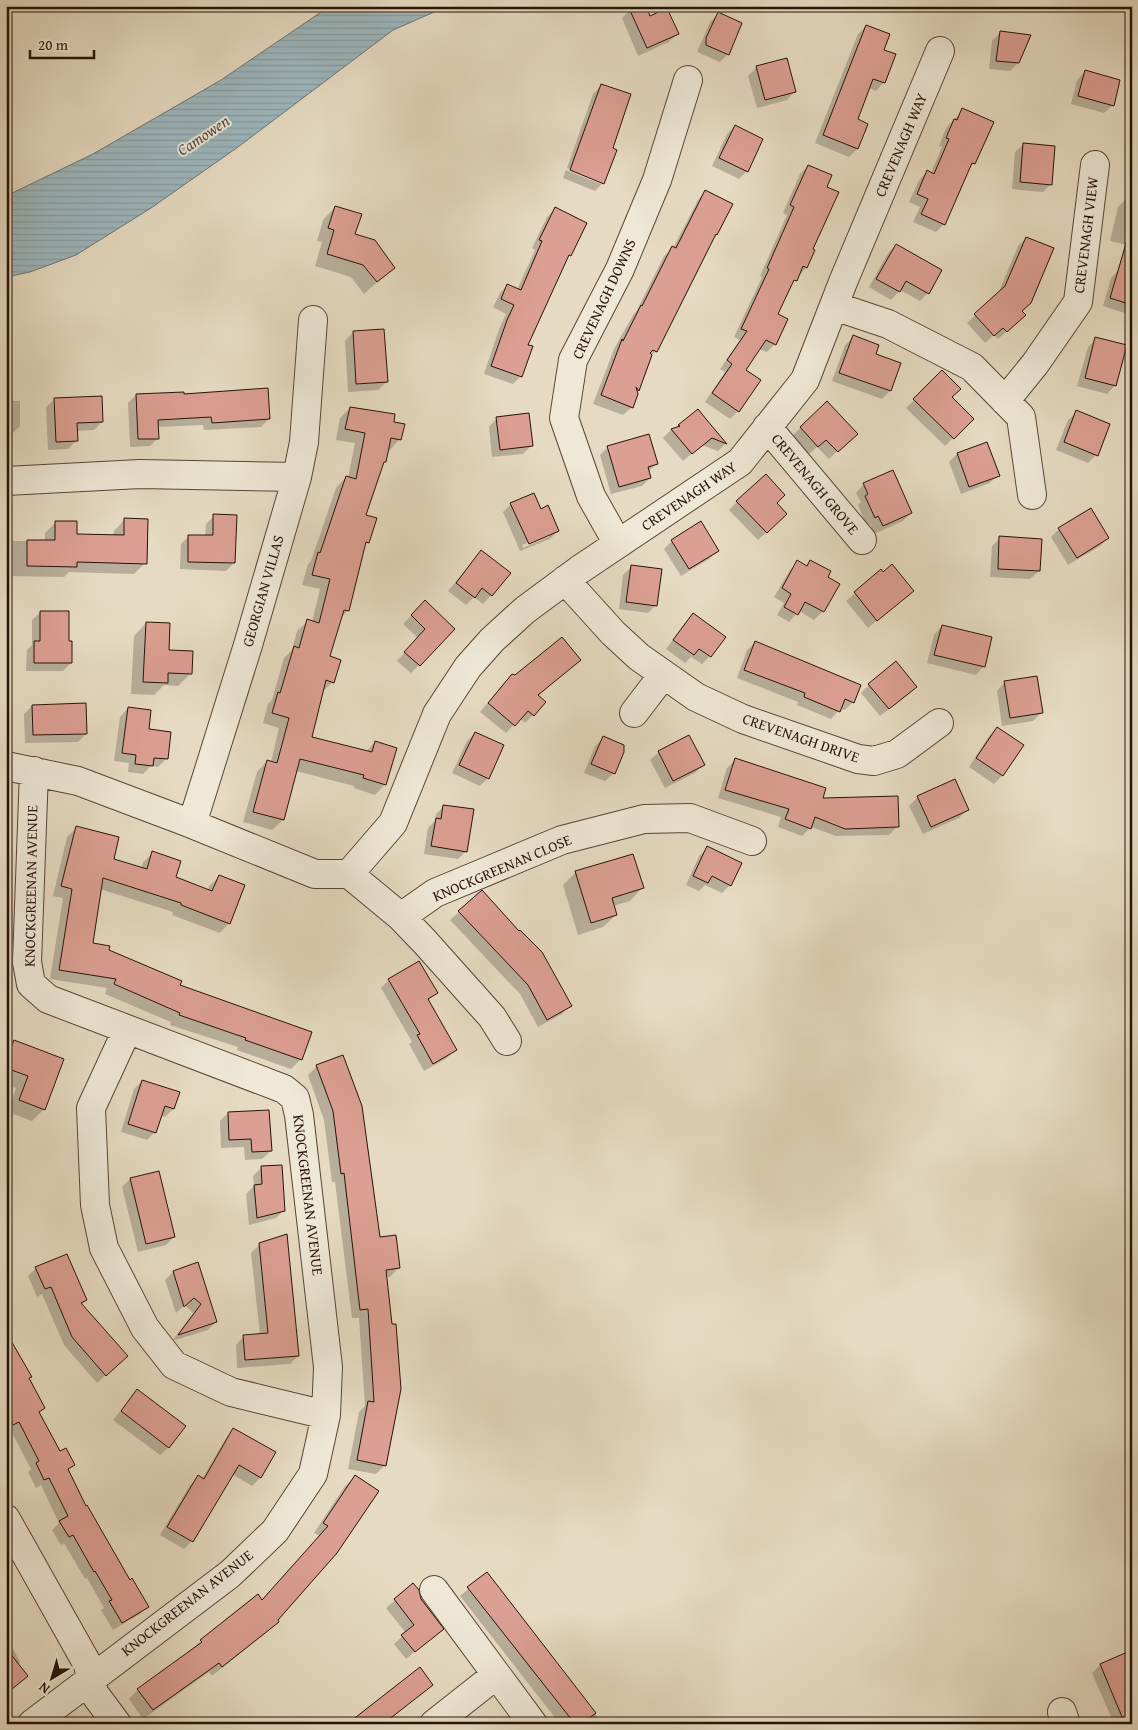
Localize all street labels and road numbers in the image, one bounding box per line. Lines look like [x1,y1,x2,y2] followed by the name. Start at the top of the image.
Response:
[869,90,932,200] street label: CREVENAGH WAY
[1068,175,1103,294] street label: CREVENAGH VIEW
[566,235,641,362] street label: CREVENAGH DOWNS
[767,429,864,539] street label: CREVENAGH GROVE
[637,456,741,535] street label: CREVENAGH WAY
[237,533,289,649] street label: GEORGIAN VILLAS
[740,708,863,768] street label: CREVENAGH DRIVE
[19,804,42,967] street label: KNOCKGREENAN AVENUE
[429,829,575,906] street label: KNOCKGREENAN CLOSE
[288,1113,329,1277] street label: KNOCKGREENAN AVENUE
[116,1544,257,1661] street label: KNOCKGREENAN AVENUE

